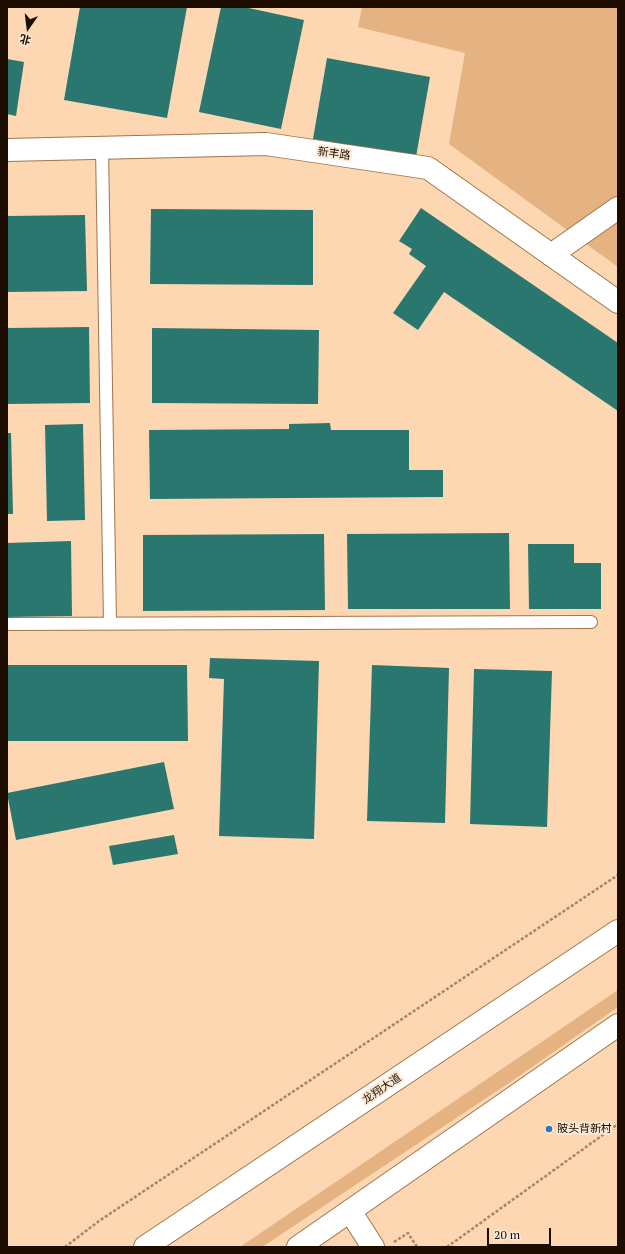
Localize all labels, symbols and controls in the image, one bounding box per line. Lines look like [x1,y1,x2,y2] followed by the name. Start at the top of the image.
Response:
[8,8,48,48] north arrow
[18,32,32,48] text: 北
[317,145,351,163] street label: 新丰路
[360,1071,404,1107] street label: 龙翔大道
[557,1122,612,1136] place label: 陂头背新村
[544,1124,554,1134] marker: 陂头背新村
[489,1220,553,1246] scale bar
[494,1227,520,1242] text: 20 m

